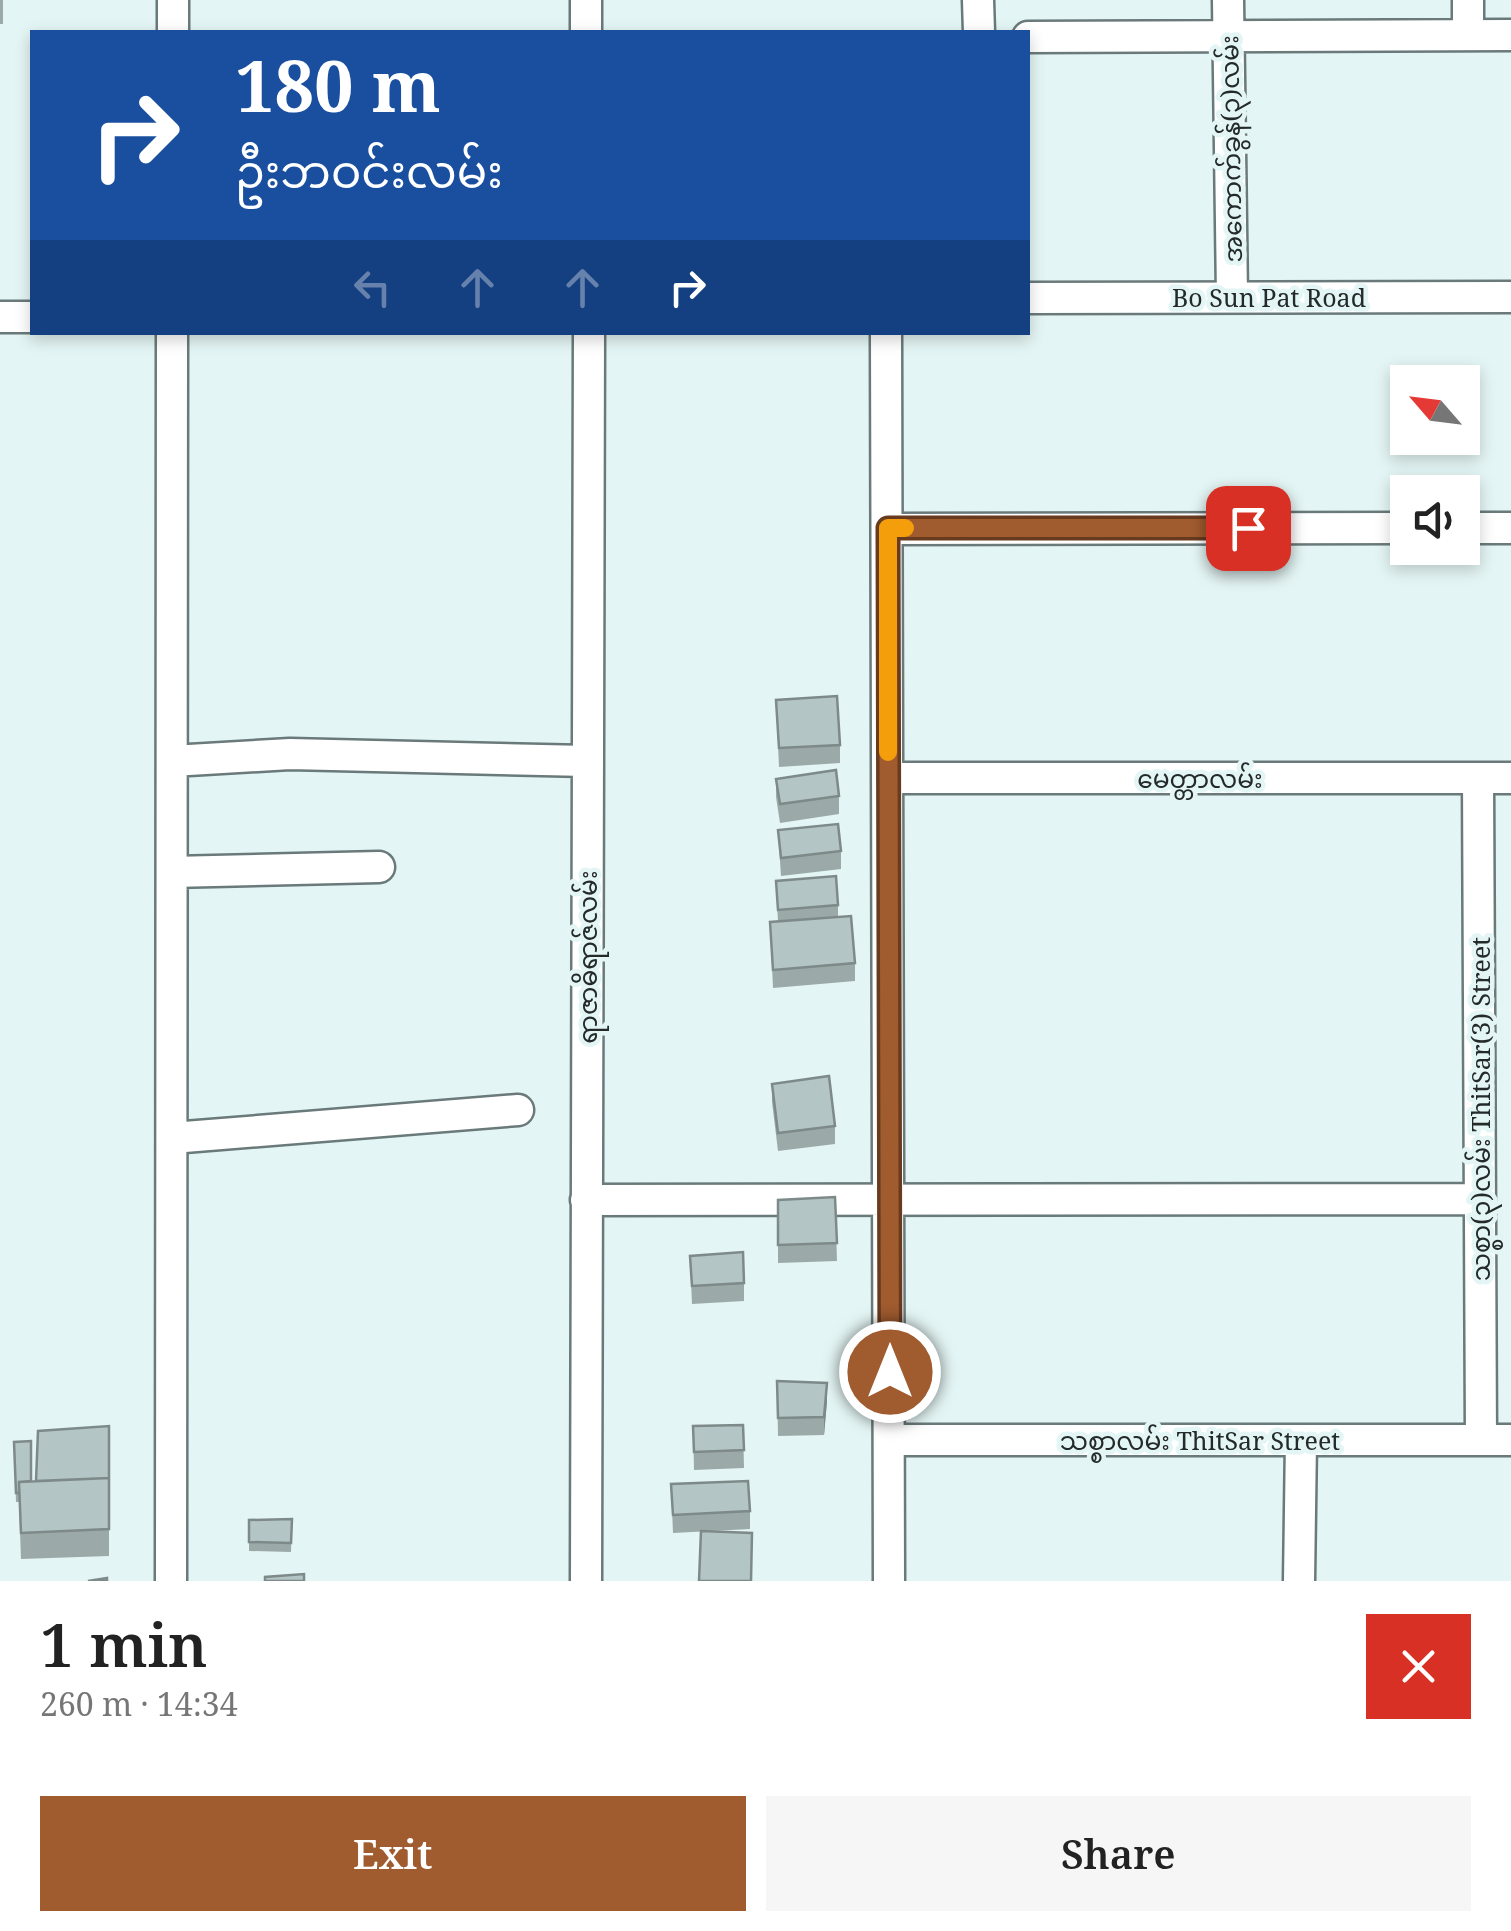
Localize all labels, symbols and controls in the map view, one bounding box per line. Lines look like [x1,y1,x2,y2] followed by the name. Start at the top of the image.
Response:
[1211,35,1254,263] street label: အကောက်ခွန်(၃)လမ်း
[235,37,441,133] text: 180 m
[70,70,200,200] icon: right
[235,140,503,201] text: ဦးဘဝင်းလမ်း
[345,260,400,315] icon: left
[450,260,505,315] icon: ahead
[555,260,610,315] icon: ahead
[660,260,715,315] icon: right
[1172,280,1366,314] street label: Bo Sun Pat Road
[1390,365,1480,455] north arrow
[1390,365,1480,565] map controls
[1390,475,1480,565] button: sound
[1206,486,1291,571] pin
[1221,501,1276,556] icon: arrive
[1137,761,1263,800] street label: မေတ္တာလမ်း
[570,870,609,1044] street label: ရာဇာဓိရာဇ်လမ်း
[1463,937,1503,1281] street label: သစ္စာ(၃)လမ်း ThitSar(3) Street
[838,1320,942,1424] position arrow
[1060,1423,1340,1463] street label: သစ္စာလမ်း ThitSar Street
[40,1603,208,1685] text: 1 min
[1366,1614,1471,1719] button: close
[40,1682,238,1725] text: 260 m · 14:34
[40,1796,746,1911] button: Exit
[766,1796,1471,1911] button: Share

